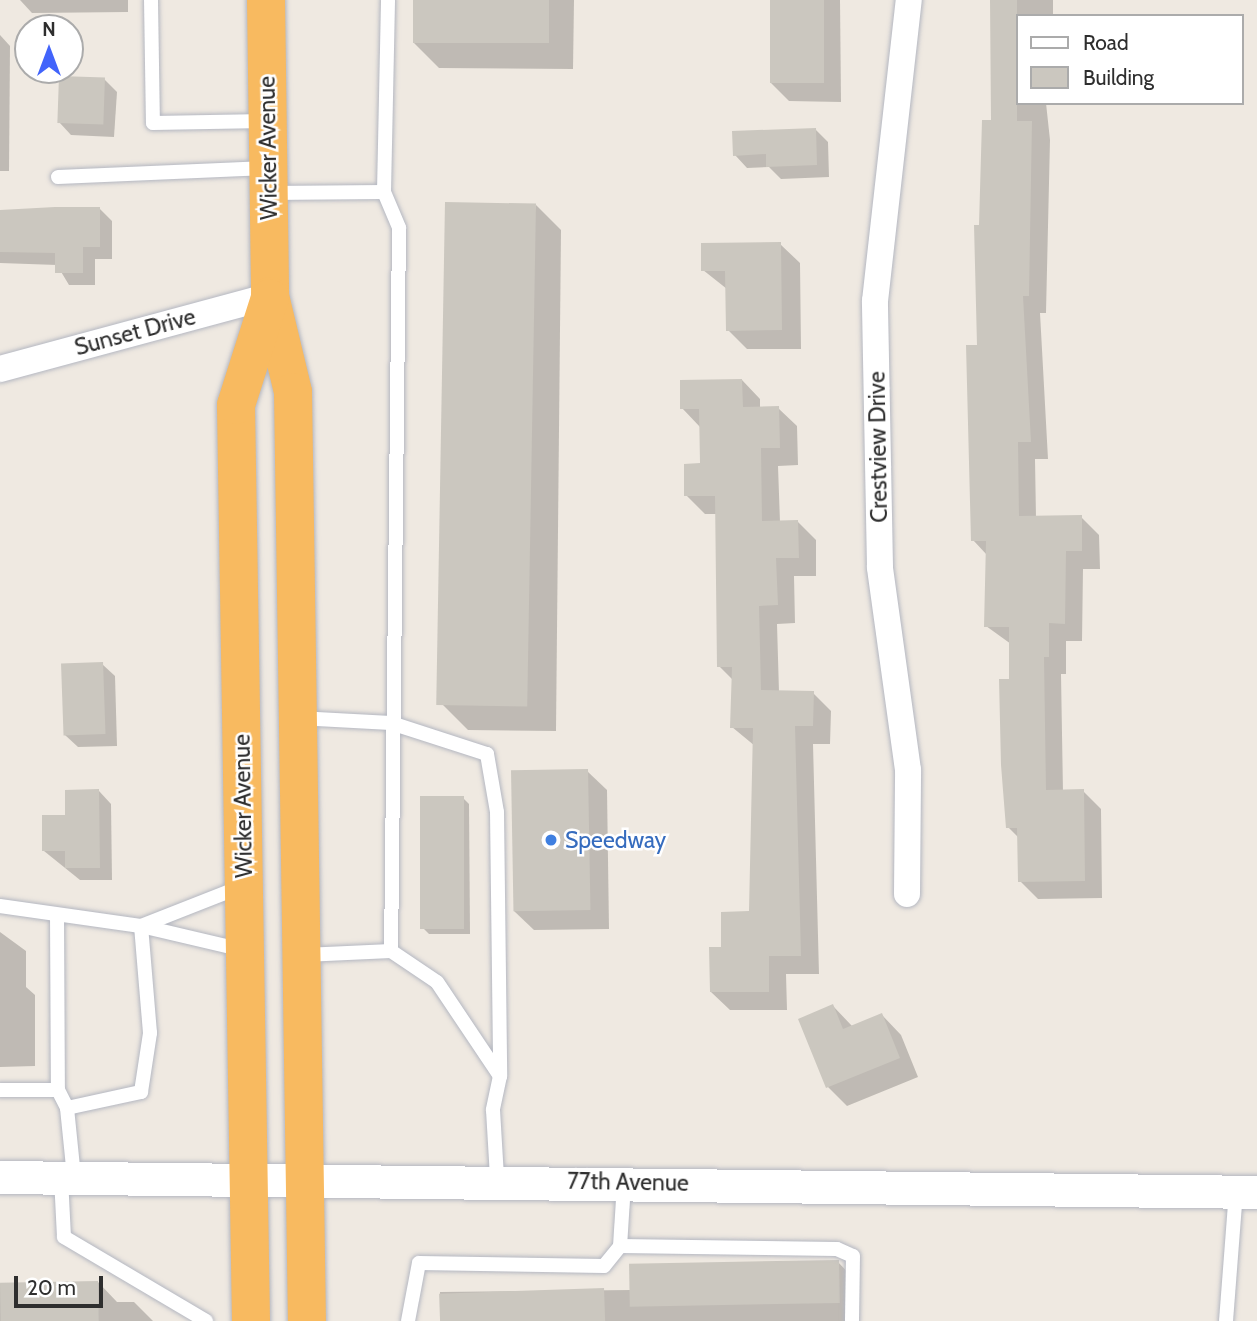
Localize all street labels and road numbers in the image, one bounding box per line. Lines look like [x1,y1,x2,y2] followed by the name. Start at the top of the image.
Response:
[253,76,283,220] street label: Wicker Avenue
[72,303,198,361] street label: Sunset Drive
[863,371,893,523] street label: Crestview Drive
[228,734,258,878] street label: Wicker Avenue
[567,1167,689,1197] street label: 77th Avenue

